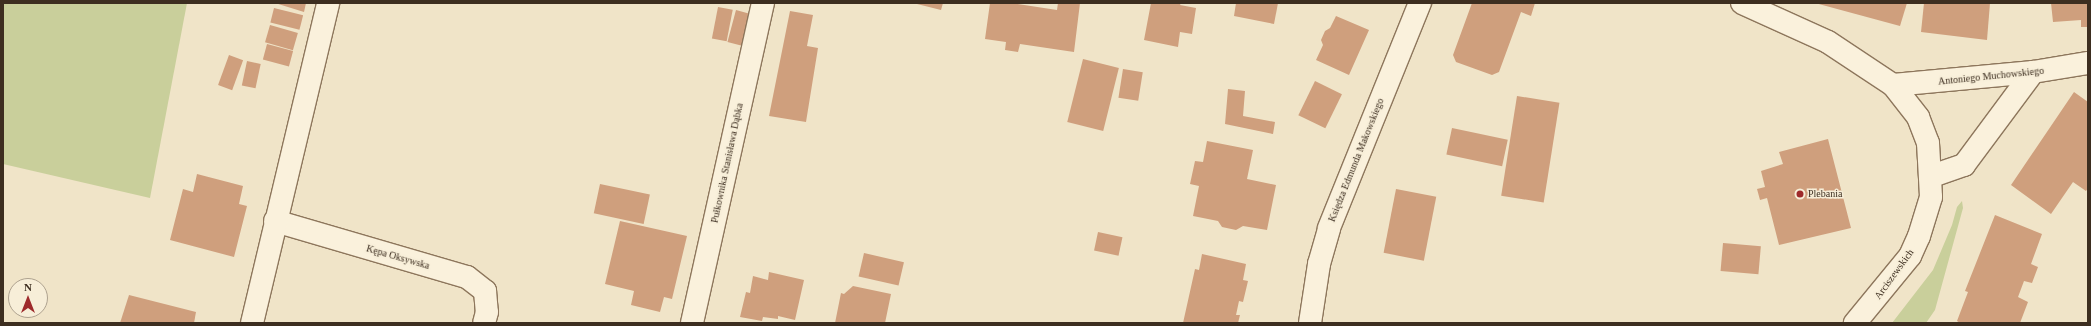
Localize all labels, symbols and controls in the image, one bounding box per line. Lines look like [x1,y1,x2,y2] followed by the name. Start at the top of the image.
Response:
[1937,64,2045,88] street label: Antoniego Muchowskiego
[1326,96,1386,224] street label: Księdza Edmunda Makowskiego
[708,102,746,224] street label: Pułkownika Stanisława Dąbka
[1808,188,1842,200] place label: Plebania
[1795,189,1805,199] marker: Plebania
[365,242,431,272] street label: Kępa Oksywska
[1872,247,1916,301] street label: Arciszewskich
[8,278,48,318] north arrow
[24,281,32,293] text: N

